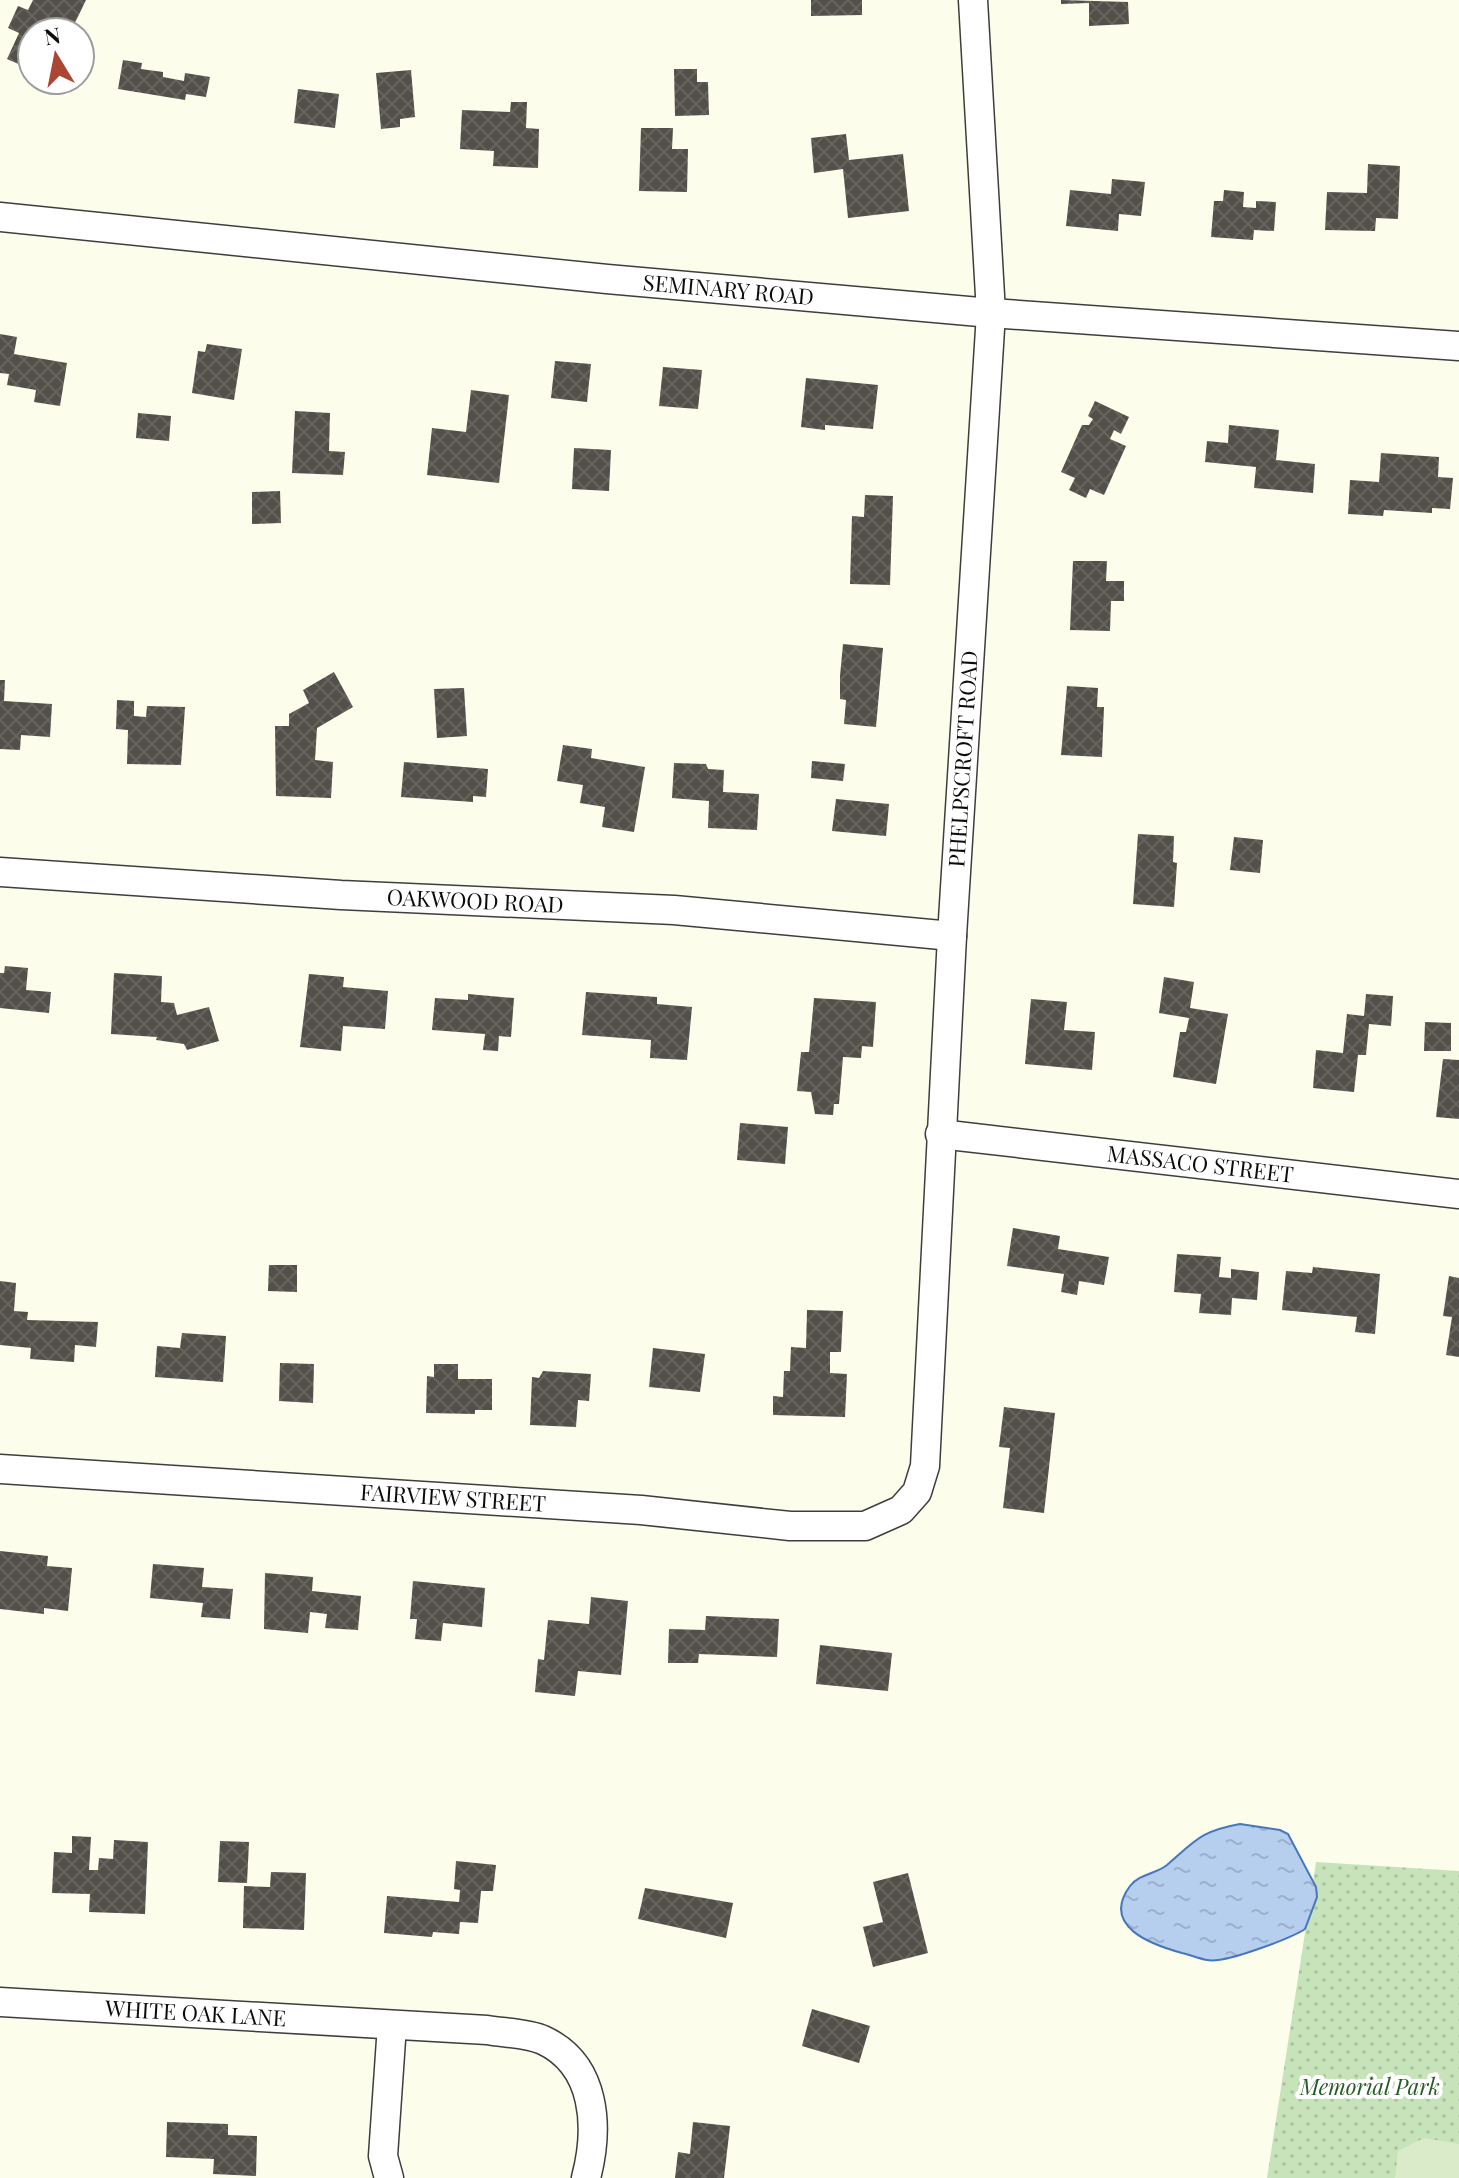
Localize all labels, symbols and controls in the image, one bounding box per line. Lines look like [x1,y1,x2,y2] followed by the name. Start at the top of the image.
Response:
[16,16,96,96] north arrow
[42,19,63,51] text: N
[642,266,815,311] street label: SEMINARY ROAD
[940,650,984,868] street label: PHELPSCROFT ROAD
[386,881,564,919] street label: OAKWOOD ROAD
[1105,1137,1296,1189] street label: MASSACO STREET
[359,1476,547,1518] street label: FAIRVIEW STREET
[103,1992,287,2032] street label: WHITE OAK LANE
[1299,2071,1440,2101] park label: Memorial Park

